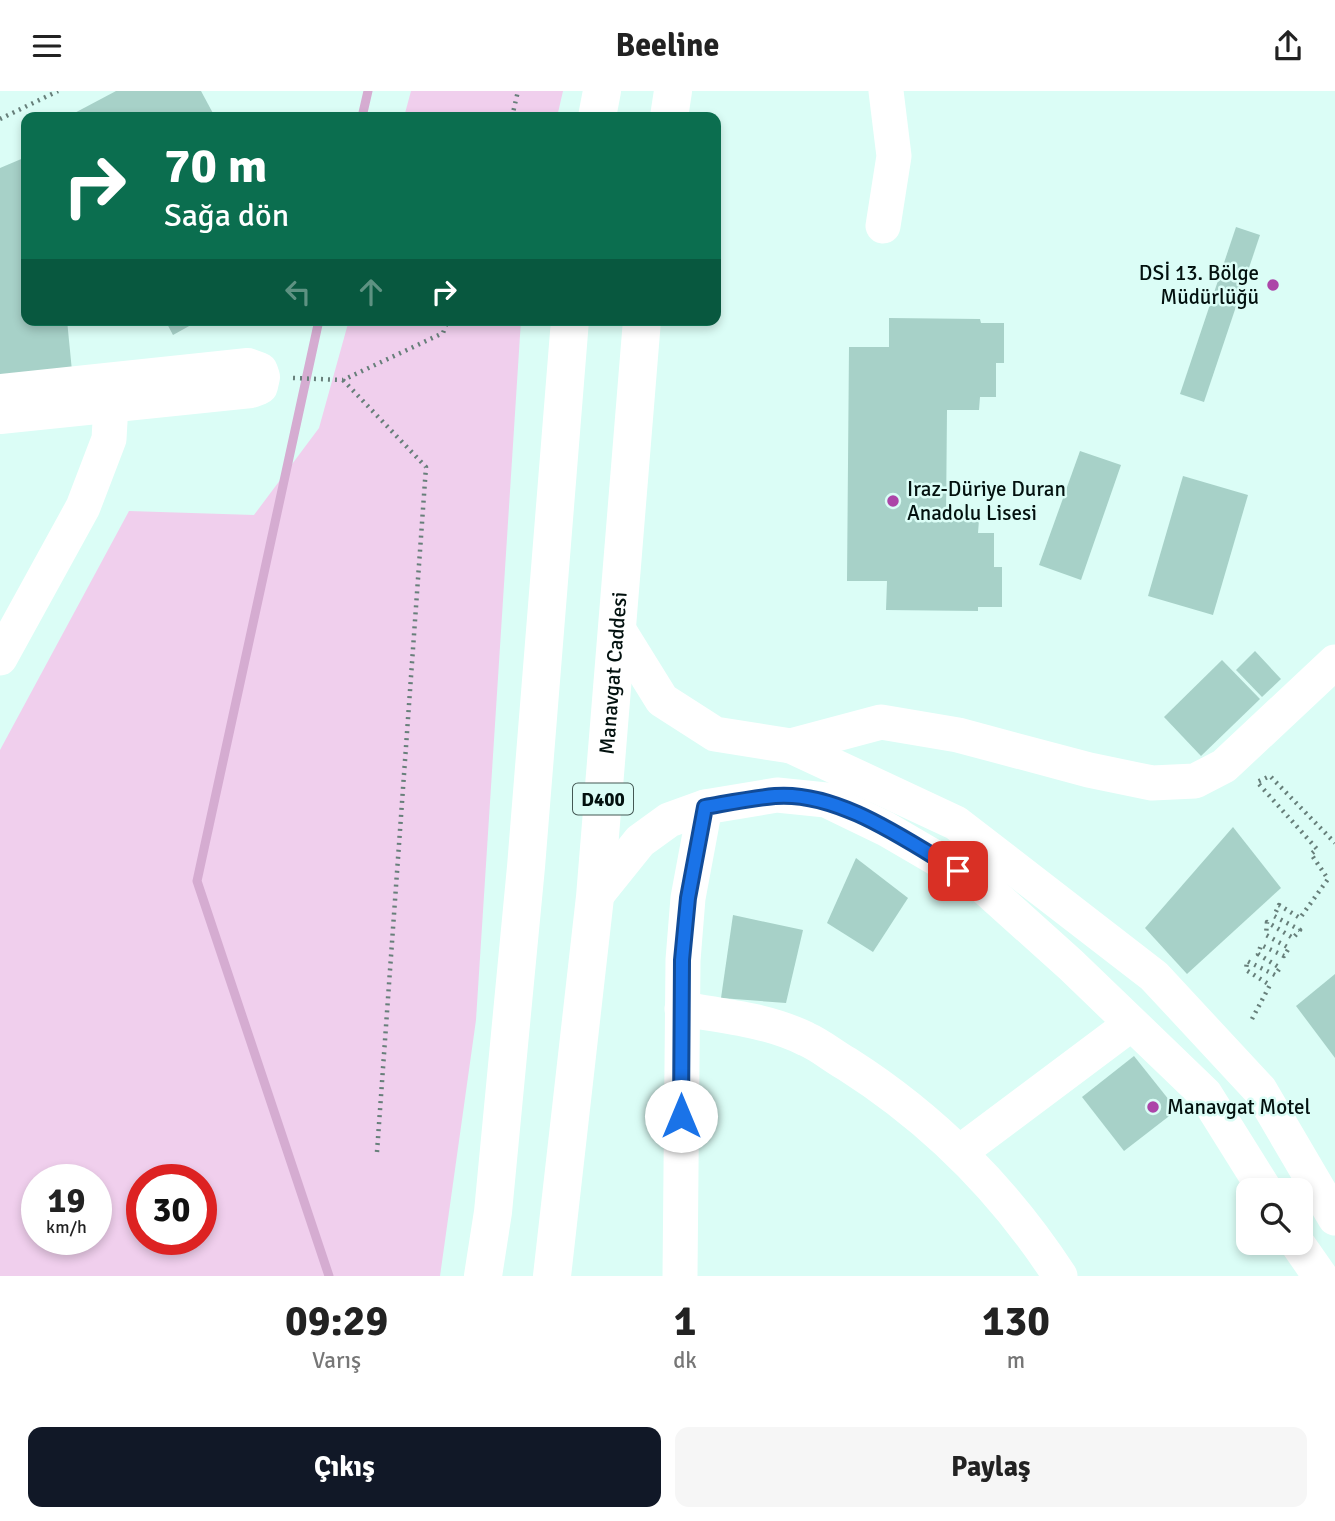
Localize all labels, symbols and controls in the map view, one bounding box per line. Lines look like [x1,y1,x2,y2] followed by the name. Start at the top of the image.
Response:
[616,26,719,65] text: Beeline
[28,27,66,65] icon: menu
[1269,27,1307,65] icon: share
[164,136,267,196] text: 70 m
[49,140,140,231] icon: right
[164,196,289,235] text: Sağa dön
[1139,260,1259,310] place label: DSİ 13. Bölge Müdürlüğü
[279,273,317,311] icon: left
[352,273,390,311] icon: ahead
[425,273,463,311] icon: right
[1265,277,1281,293] marker: DSİ 13. Bölge Müdürlüğü
[907,476,1066,526] place label: Iraz-Düriye Duran Anadolu Lisesi
[885,493,901,509] marker: Iraz-Düriye Duran Anadolu Lisesi
[594,591,633,756] street label: Manavgat Caddesi
[573,783,633,814] road number: D400
[928,841,988,901] pin
[939,852,977,890] icon: arrive
[644,1079,718,1153] position arrow
[1167,1094,1311,1120] place label: Manavgat Motel
[1145,1099,1161,1115] marker: Manavgat Motel
[126,1164,217,1255] speed limit sign: 30
[1236,1178,1313,1255] map controls
[1236,1178,1313,1255] button: search
[48,1179,85,1222] text: 19
[46,1216,87,1238] text: km/h
[285,1296,388,1347] text: 09:29
[674,1296,696,1347] text: 1
[982,1296,1050,1347] text: 130
[312,1346,361,1375] text: Varış
[673,1346,697,1375] text: dk
[1007,1346,1025,1375] text: m
[28,1427,661,1507] button: Çıkış
[675,1427,1307,1507] button: Paylaş

